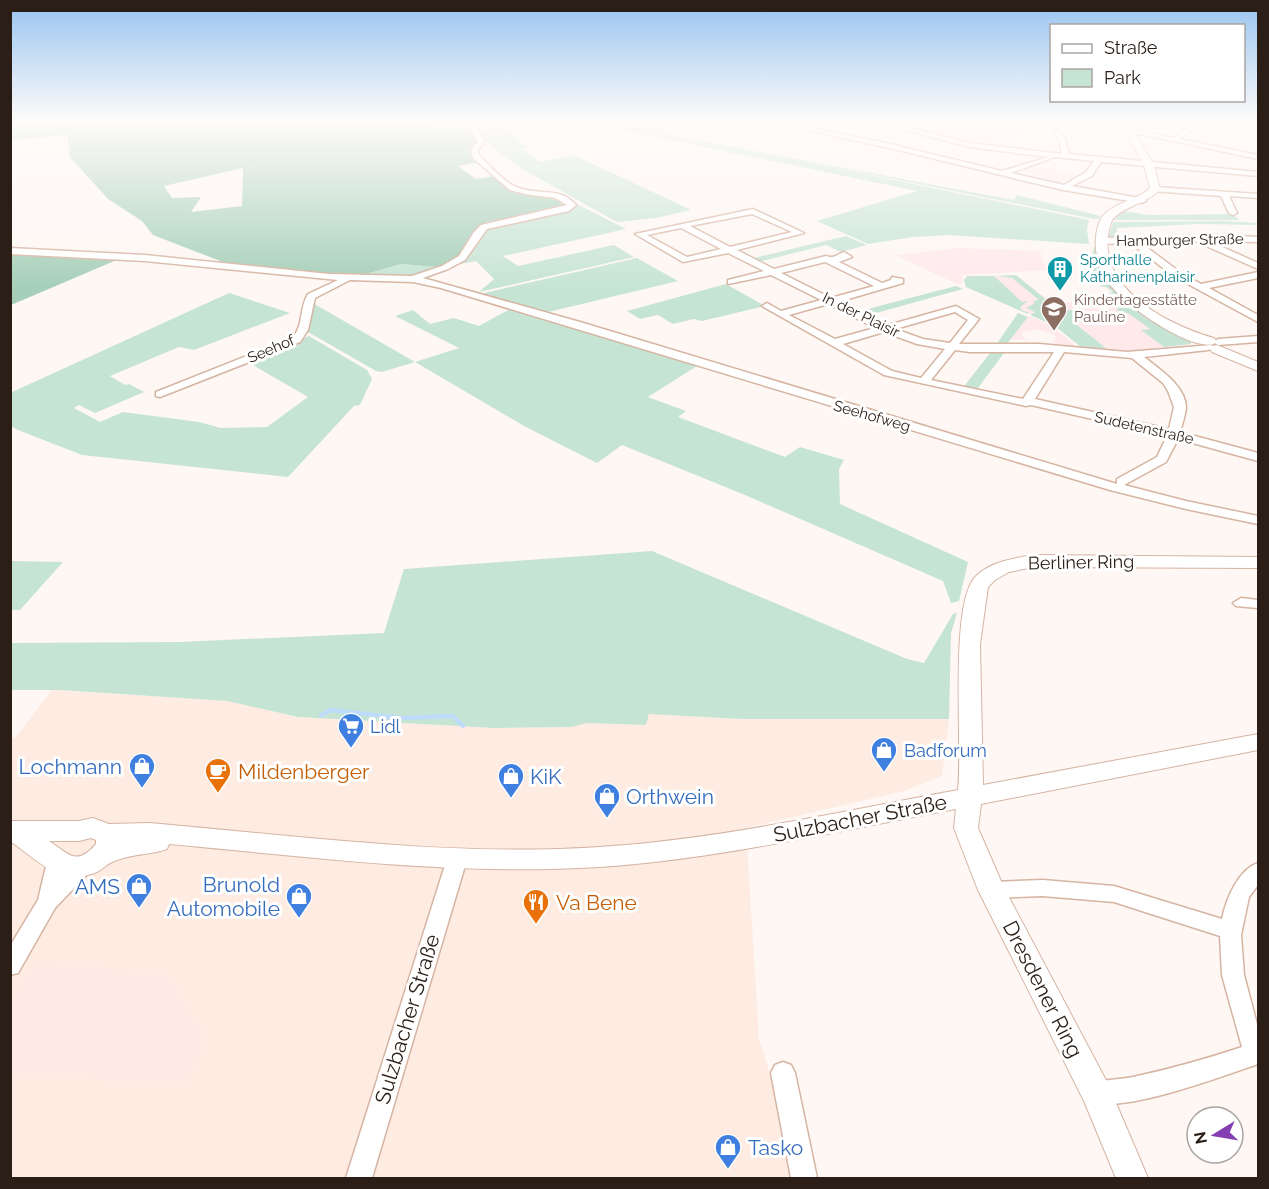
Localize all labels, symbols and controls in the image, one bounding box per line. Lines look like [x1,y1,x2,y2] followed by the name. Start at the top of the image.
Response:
[1050,24,1245,102] legend
[1104,37,1158,58] text: Straße
[1104,67,1141,88] text: Park
[1116,230,1244,250] street label: Hamburger Straße
[1080,251,1196,286] place label: Sporthalle Katharinenplaisir
[1045,254,1075,292] building icon: Sporthalle Katharinenplaisir
[819,289,903,342] street label: In der Plaisir
[1074,291,1197,326] place label: Kindertagesstätte Pauline
[1039,294,1069,332] school or university icon: Kindertagesstätte Pauline
[245,331,298,367] street label: Seehof
[831,396,913,436] street label: Seehofweg
[1093,408,1196,448] street label: Sudetenstraße
[1028,551,1134,573] street label: Berliner Ring
[336,711,366,749] supermarket icon: Lidl
[370,716,401,737] place label: Lidl
[869,735,899,773] shop icon: Badforum
[904,740,987,761] place label: Badforum
[127,751,157,789] shop icon: Lochmann
[18,754,122,779] place label: Lochmann
[203,756,233,794] cafe icon: Mildenberger
[238,759,370,784] place label: Mildenberger
[496,761,526,799] shop icon: KiK
[530,764,562,789] place label: KiK
[592,781,622,819] shop icon: Orthwein
[626,784,714,809] place label: Orthwein
[771,789,949,847] street label: Sulzbacher Straße
[124,871,154,909] shop icon: AMS
[167,872,280,921] place label: Brunold Automobile
[75,874,120,899] place label: AMS
[284,881,314,919] shop icon: Brunold Automobile
[521,887,551,925] restaurant icon: Va Bene
[556,890,637,915] place label: Va Bene
[998,916,1088,1062] street label: Dresdener Ring
[369,931,445,1107] street label: Sulzbacher Straße
[1185,1105,1245,1165] north arrow
[1190,1130,1211,1146] text: N
[713,1132,743,1170] shop icon: Tasko
[748,1135,803,1160] place label: Tasko

